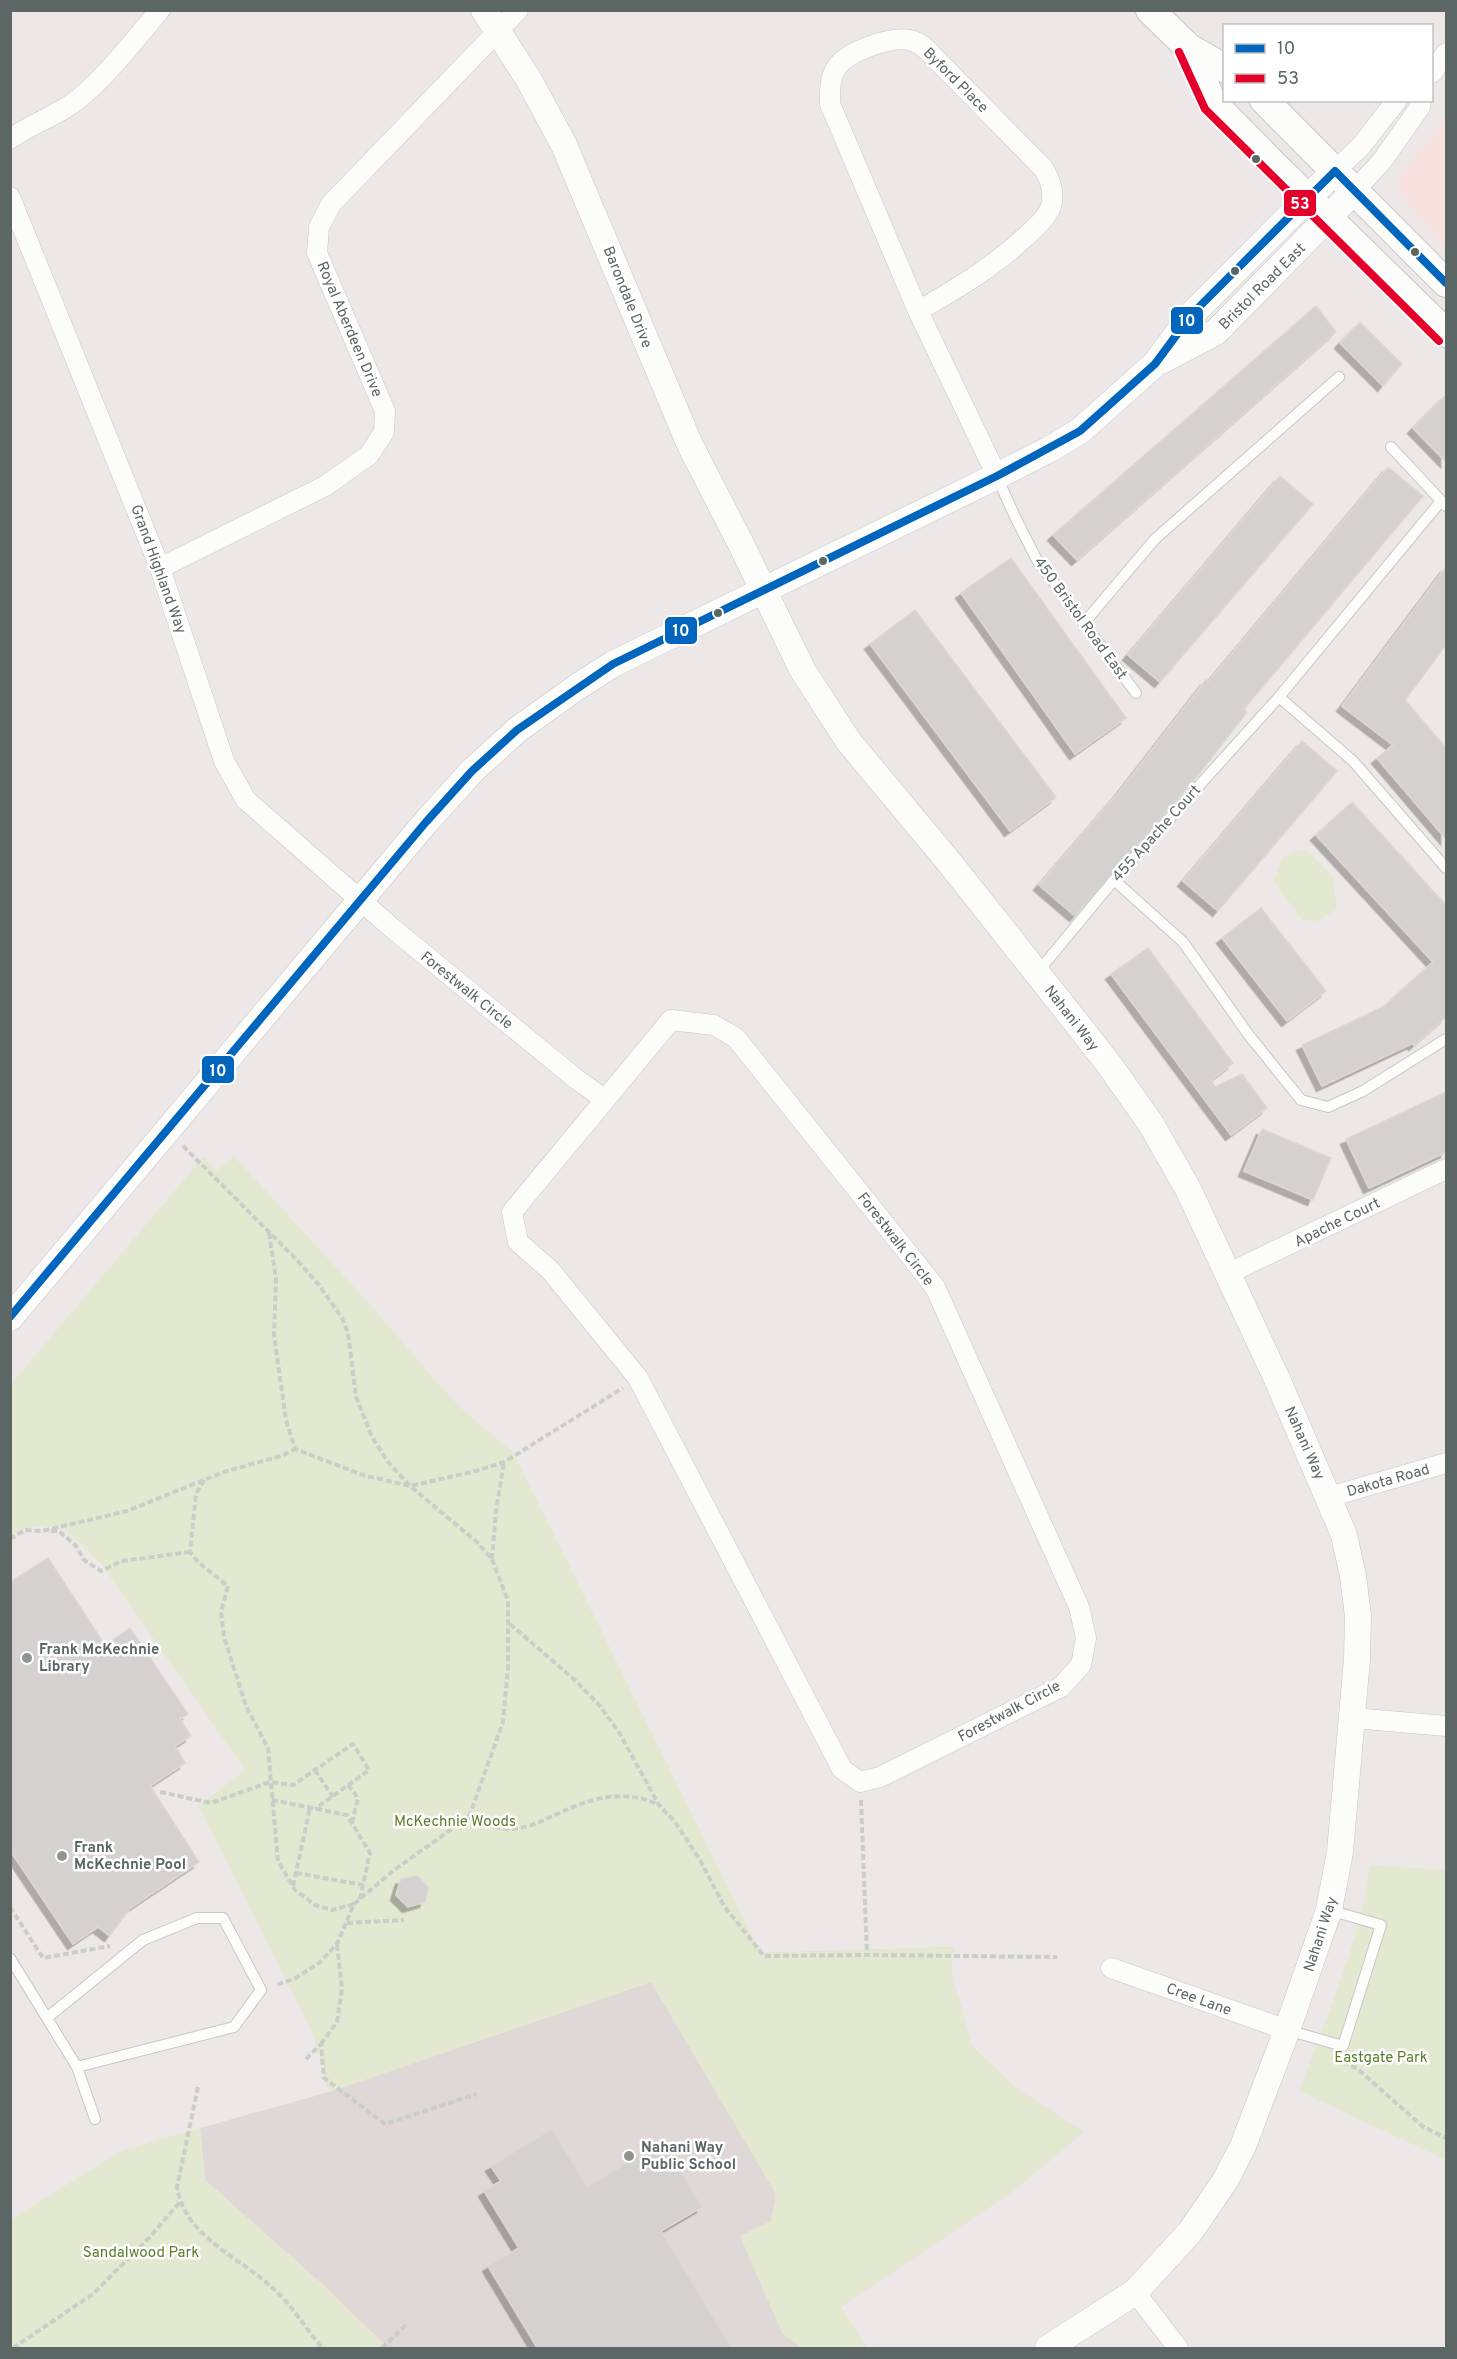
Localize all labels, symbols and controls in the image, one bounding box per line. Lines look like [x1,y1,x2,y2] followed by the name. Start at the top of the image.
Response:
[1223,24,1433,102] legend
[1277,38,1295,61] text: 10
[918,44,992,118] street label: Byford Place
[1277,68,1299,91] text: 53
[1250,153,1262,165] unlabelled marker
[1283,189,1317,217] line badge: 53
[1290,195,1310,215] text: 53
[1216,240,1311,335] street label: Bristol Road East
[598,244,656,351] street label: Barondale Drive
[1409,246,1421,258] unlabelled marker
[311,259,386,400] street label: Royal Aberdeen Drive
[1229,265,1241,277] unlabelled marker
[1170,306,1204,335] line badge: 10
[1179,312,1195,332] text: 10
[125,502,190,637] street label: Grand Highland Way
[1029,554,1131,684] street label: 450 Bristol Road East
[817,555,829,567] unlabelled marker
[712,607,724,619] unlabelled marker
[664,616,698,645] line badge: 10
[673,622,689,642] text: 10
[1109,782,1206,886] street label: 455 Apache Court
[416,948,516,1034] street label: Forestwalk Circle
[1039,982,1102,1056] street label: Nahani Way
[201,1055,235,1084] line badge: 10
[210,1062,226,1082] text: 10
[852,1189,937,1291] street label: Forestwalk Circle
[1292,1194,1384,1252] street label: Apache Court
[1279,1404,1328,1483] street label: Nahani Way
[1345,1461,1432,1502] street label: Dakota Road
[39,1641,159,1677] place label: Frank McKechnie Library
[20,1651,34,1665] marker: Frank McKechnie Library
[955,1677,1064,1747] street label: Forestwalk Circle
[394,1813,516,1832] park label: McKechnie Woods
[74,1839,186,1875] place label: Frank McKechnie Pool
[55,1849,69,1863] marker: Frank McKechnie Pool
[1300,1894,1343,1975] street label: Nahani Way
[1163,1980,1234,2021] street label: Cree Lane
[1334,2049,1428,2068] park label: Eastgate Park
[641,2139,736,2175] place label: Nahani Way Public School
[622,2149,636,2163] marker: Nahani Way Public School
[83,2244,199,2263] park label: Sandalwood Park

